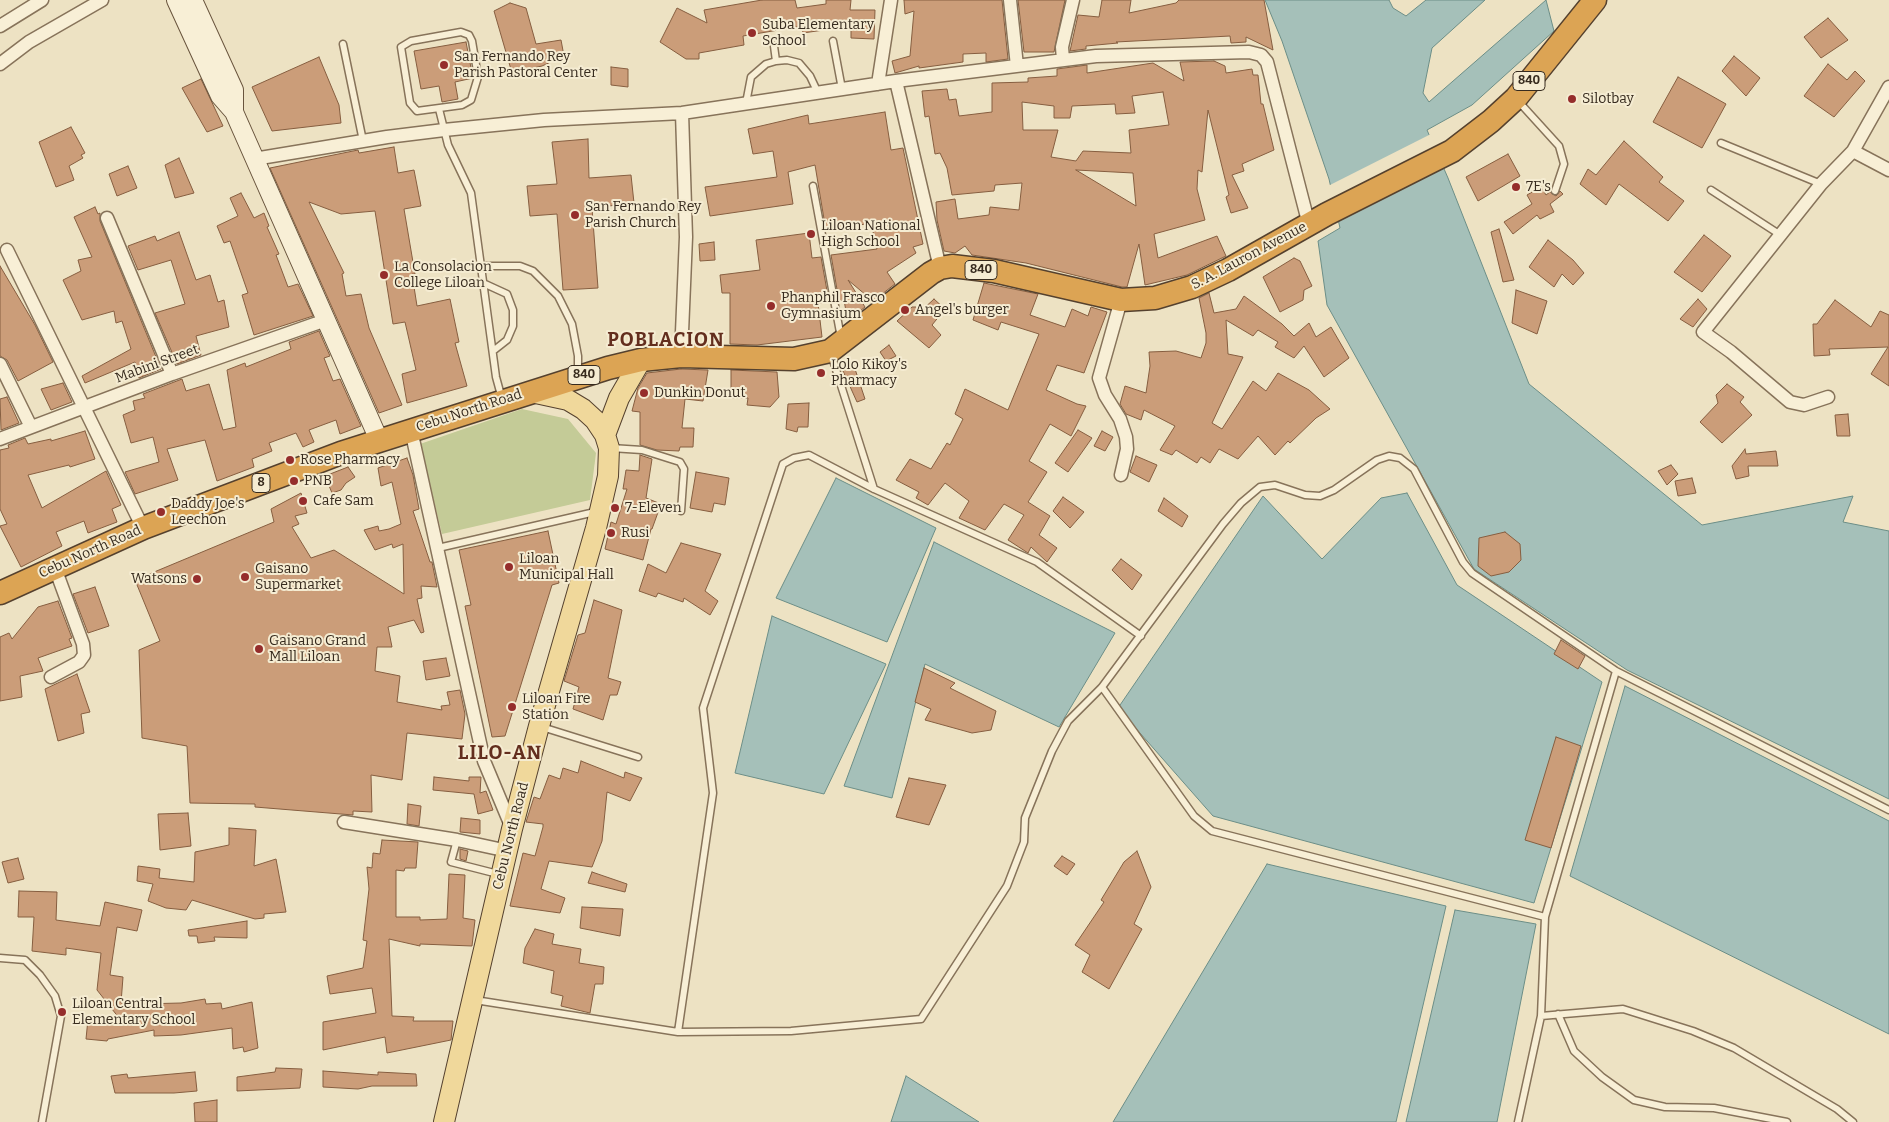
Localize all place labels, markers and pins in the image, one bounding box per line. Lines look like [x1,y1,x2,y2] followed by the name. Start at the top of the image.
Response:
[762,17,874,49] place label: Suba Elementary School
[746,27,758,39] marker: Suba Elementary School
[454,49,597,82] place label: San Fernando Rey Parish Pastoral Center
[438,59,450,71] marker: San Fernando Rey Parish Pastoral Center
[1582,91,1634,107] place label: Silotbay
[1566,93,1578,105] marker: Silotbay
[1526,179,1551,195] place label: 7E's
[1510,181,1522,193] marker: 7E's
[585,199,701,232] place label: San Fernando Rey Parish Church
[569,209,581,221] marker: San Fernando Rey Parish Church
[821,218,920,250] place label: Liloan National High School
[805,228,817,240] marker: Liloan National High School
[394,259,492,292] place label: La Consolacion College Liloan
[378,269,390,281] marker: La Consolacion College Liloan
[781,290,885,322] place label: Phanphil Frasco Gymnasium
[765,300,777,312] marker: Phanphil Frasco Gymnasium
[915,302,1009,318] place label: Angel's burger
[899,304,911,316] marker: Angel's burger
[831,357,907,390] place label: Lolo Kikoy's Pharmacy
[815,367,827,379] marker: Lolo Kikoy's Pharmacy
[654,385,746,401] place label: Dunkin Donut
[638,387,650,399] marker: Dunkin Donut
[300,452,400,468] place label: Rose Pharmacy
[284,454,296,466] marker: Rose Pharmacy
[304,473,332,489] place label: PNB
[288,475,300,487] marker: PNB
[313,493,374,509] place label: Cafe Sam
[297,495,309,507] marker: Cafe Sam
[171,496,244,528] place label: Daddy Joe's Leechon
[625,500,682,516] place label: 7-Eleven
[609,502,621,514] marker: 7-Eleven
[155,506,167,518] marker: Daddy Joe's Leechon
[621,525,650,541] place label: Rusi
[605,527,617,539] marker: Rusi
[519,551,614,584] place label: Liloan Municipal Hall
[255,561,341,594] place label: Gaisano Supermarket
[503,561,515,573] marker: Liloan Municipal Hall
[131,571,187,587] place label: Watsons
[239,571,251,583] marker: Gaisano Supermarket
[191,573,203,585] marker: Watsons
[269,633,366,666] place label: Gaisano Grand Mall Liloan
[253,643,265,655] marker: Gaisano Grand Mall Liloan
[522,691,590,724] place label: Liloan Fire Station
[506,701,518,713] marker: Liloan Fire Station
[72,996,195,1028] place label: Liloan Central Elementary School
[56,1006,68,1018] marker: Liloan Central Elementary School

